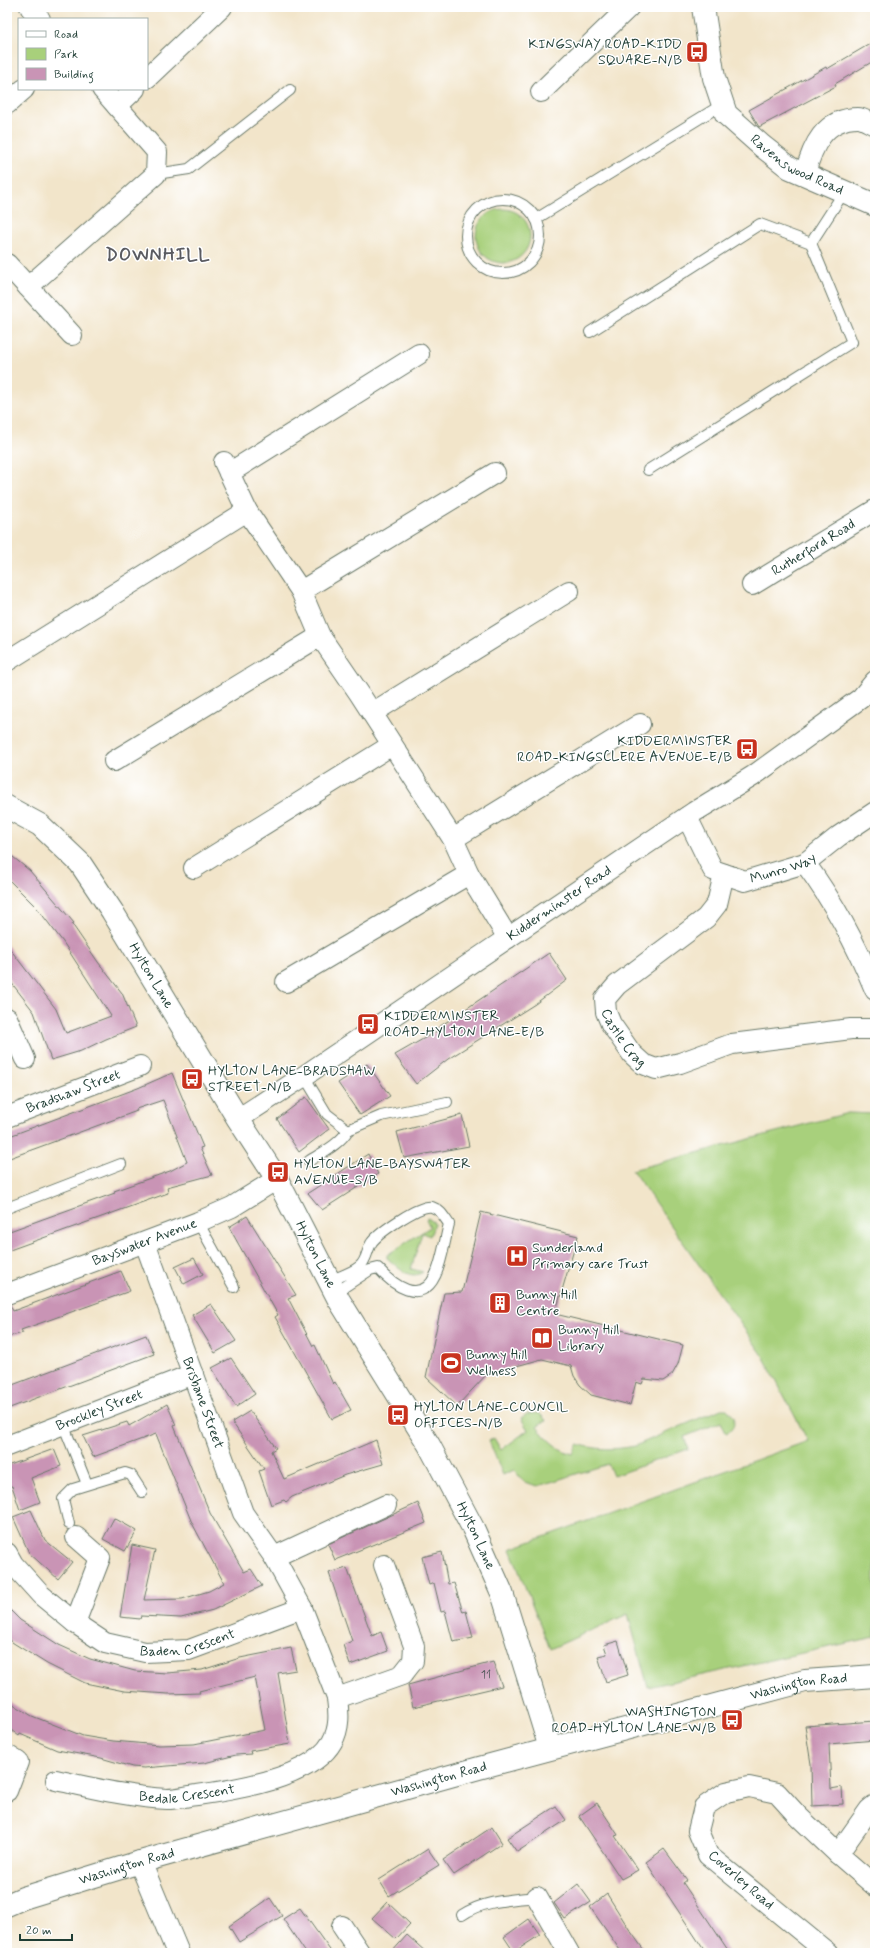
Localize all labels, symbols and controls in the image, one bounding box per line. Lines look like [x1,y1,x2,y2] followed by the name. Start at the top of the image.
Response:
[18,18,148,90] legend
[54,27,78,43] text: Road
[528,35,682,69] place label: KINGSWAY ROAD-KIDD SQUARE-N/B
[684,39,710,65] bus stop icon: KINGSWAY ROAD-KIDD SQUARE-N/B
[54,47,78,63] text: Park
[54,67,94,84] text: Building
[746,131,846,199] street label: Ravenswood Road
[106,243,210,267] district label: DOWNHILL
[768,515,859,580] street label: Rutherford Road
[517,732,732,766] place label: KIDDERMINSTER ROAD-KINGSCLERE AVENUE-E/B
[734,736,760,762] bus stop icon: KIDDERMINSTER ROAD-KINGSCLERE AVENUE-E/B
[748,849,820,888] street label: Munro Way
[503,861,615,945] street label: Kidderminster Road
[124,940,178,1012] street label: Hylton Lane
[597,1006,650,1071] street label: Castle Crag
[384,1007,544,1041] place label: KIDDERMINSTER ROAD-HYLTON LANE-E/B
[355,1011,381,1037] bus stop icon: KIDDERMINSTER ROAD-HYLTON LANE-E/B
[208,1062,375,1096] place label: HYLTON LANE-BRADSHAW STREET-N/B
[24,1065,123,1118] street label: Bradshaw Street
[179,1066,205,1092] bus stop icon: HYLTON LANE-BRADSHAW STREET-N/B
[294,1155,471,1189] place label: HYLTON LANE-BAYSWATER AVENUE-S/B
[265,1159,291,1185] bus stop icon: HYLTON LANE-BAYSWATER AVENUE-S/B
[90,1214,200,1270] street label: Bayswater Avenue
[291,1218,341,1292] street label: Hylton Lane
[532,1239,649,1273] place label: Sunderland Primary care Trust
[504,1243,530,1269] hospital icon: Sunderland Primary care Trust
[516,1286,577,1320] place label: Bunny Hill Centre
[487,1290,513,1316] building icon: Bunny Hill Centre
[558,1321,619,1355] place label: Bunny Hill Library
[529,1325,555,1351] library icon: Bunny Hill Library
[466,1346,527,1380] place label: Bunny Hill Wellness
[438,1350,464,1376] sports icon: Bunny Hill Wellness
[178,1355,228,1452] street label: Brisbane Street
[53,1385,145,1435] street label: Brockley Street
[414,1398,569,1432] place label: HYLTON LANE-COUNCIL OFFICES-N/B
[385,1402,411,1428] bus stop icon: HYLTON LANE-COUNCIL OFFICES-N/B
[452,1499,500,1573] street label: Hylton Lane
[138,1625,238,1662] street label: Baden Crescent
[481,1667,491,1683] house number: 11
[748,1669,848,1704] street label: Washington Road
[551,1703,716,1737] place label: WASHINGTON ROAD-HYLTON LANE-W/B
[719,1707,745,1733] bus stop icon: WASHINGTON ROAD-HYLTON LANE-W/B
[389,1757,489,1801] street label: Washington Road
[138,1780,237,1808] street label: Bedale Crescent
[77,1844,177,1889] street label: Washington Road
[704,1846,778,1914] street label: Coverley Road
[20,1916,72,1942] scale bar
[26,1923,52,1939] text: 20 m

